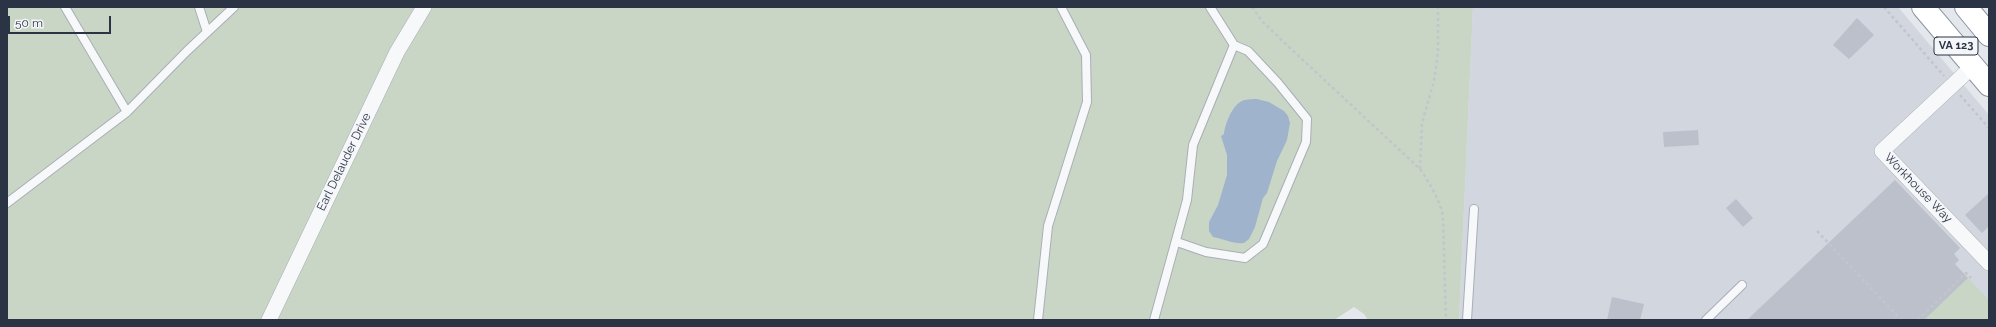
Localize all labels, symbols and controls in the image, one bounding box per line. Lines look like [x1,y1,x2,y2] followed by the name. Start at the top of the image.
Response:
[10,8,113,34] scale bar
[15,16,43,30] text: 50 m
[1934,37,1978,55] road number: VA 123
[314,111,374,213] street label: Earl Delauder Drive
[1881,150,1955,226] street label: Workhouse Way

